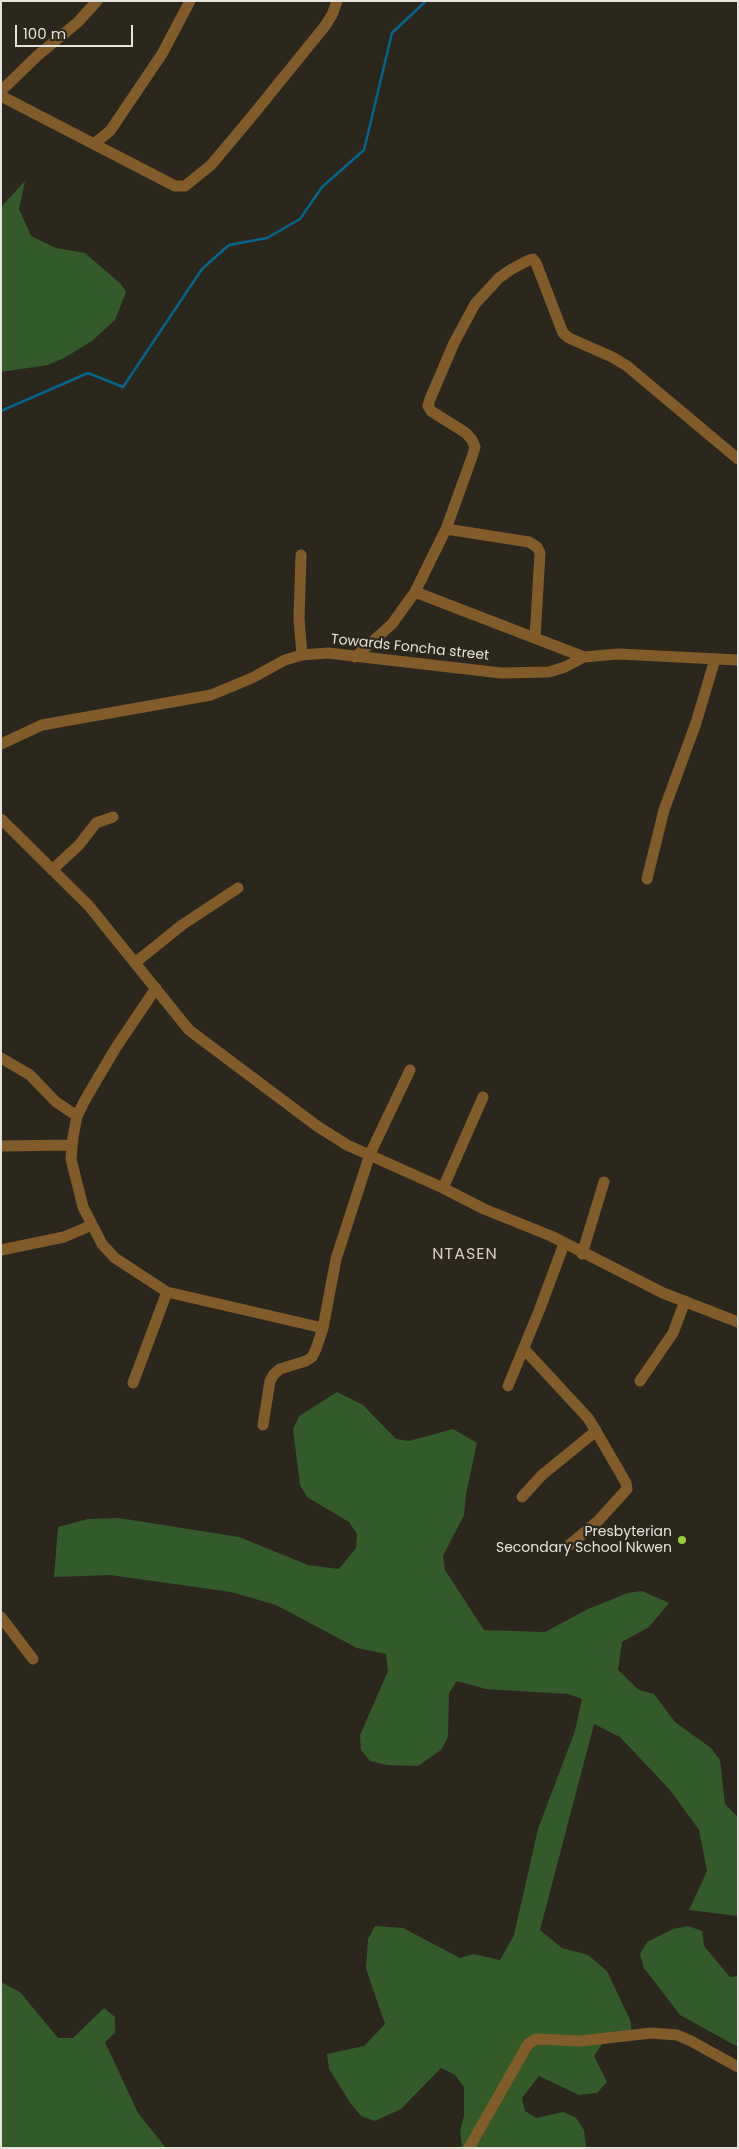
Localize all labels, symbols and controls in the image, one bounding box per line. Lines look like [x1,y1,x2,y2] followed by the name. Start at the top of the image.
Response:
[18,15,135,47] scale bar
[23,23,66,44] text: 100 m
[330,631,490,665] street label: Towards Foncha street
[431,1245,499,1265] district label: NTASEN
[496,1524,672,1556] place label: Presbyterian Secondary School Nkwen
[676,1534,688,1546] marker: Presbyterian Secondary School Nkwen

